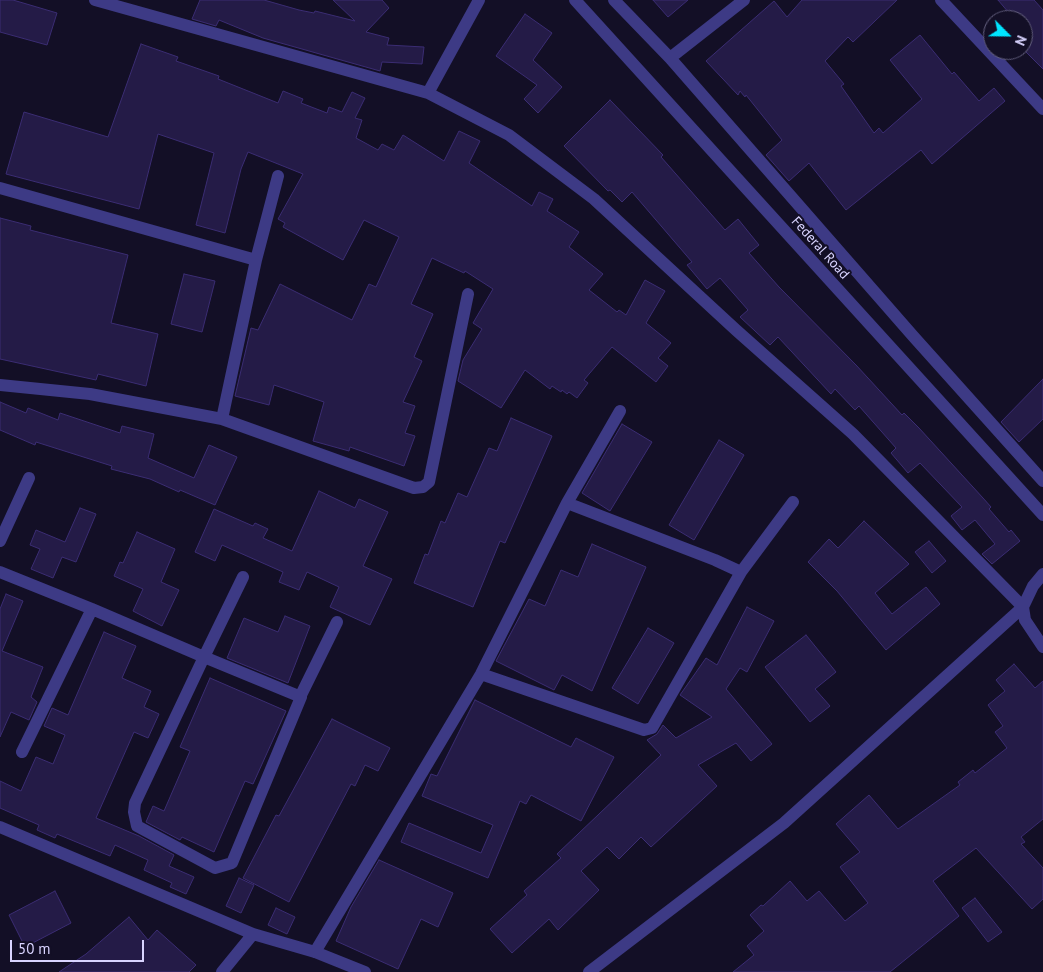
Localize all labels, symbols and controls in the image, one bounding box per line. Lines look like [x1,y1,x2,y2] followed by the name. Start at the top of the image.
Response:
[983,10,1033,60] north arrow
[1011,33,1031,48] text: N
[788,213,852,283] street label: Federal Road
[12,930,146,962] scale bar
[18,939,51,958] text: 50 m

